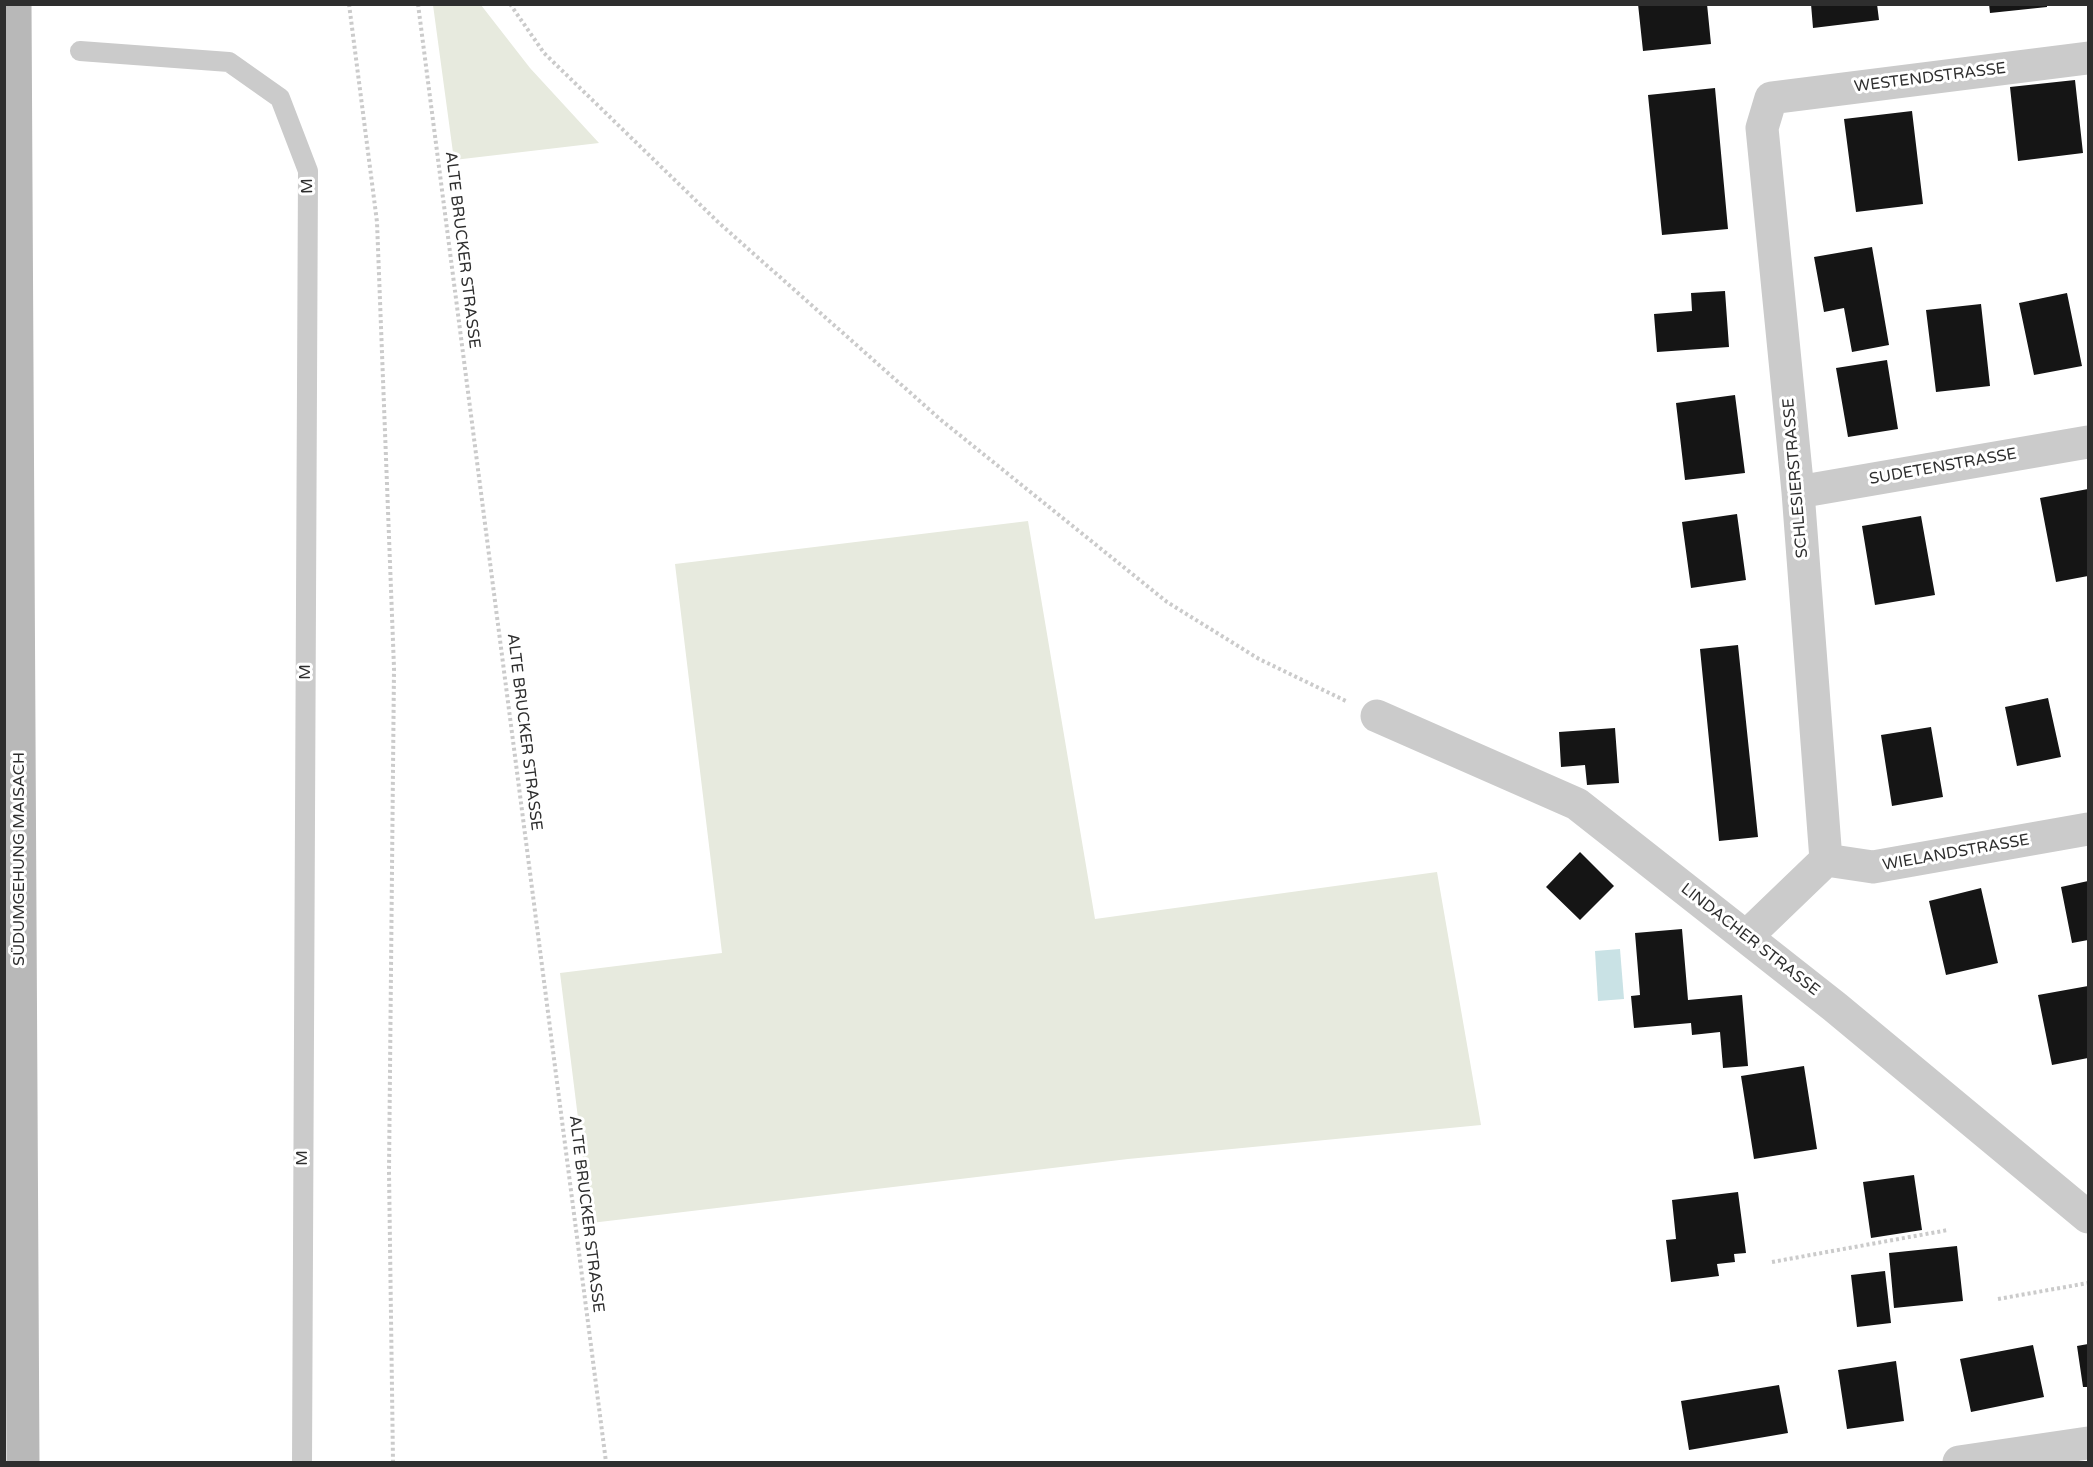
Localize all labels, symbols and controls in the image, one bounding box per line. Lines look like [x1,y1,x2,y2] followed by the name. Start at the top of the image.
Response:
[1853,59,2007,97] street label: WESTENDSTRASSE
[440,150,484,350] street label: ALTE BRUCKER STRASSE
[298,178,318,194] street label: M
[1779,397,1813,559] street label: SCHLESIERSTRASSE
[1868,445,2018,489] street label: SUDETENSTRASSE
[502,632,546,832] street label: ALTE BRUCKER STRASSE
[296,664,316,680] street label: M
[10,752,30,966] street label: SÜDUMGEHUNG MAISACH
[1881,831,2031,875] street label: WIELANDSTRASSE
[1677,880,1823,1000] street label: LINDACHER STRASSE
[564,1114,608,1314] street label: ALTE BRUCKER STRASSE
[293,1150,313,1166] street label: M

